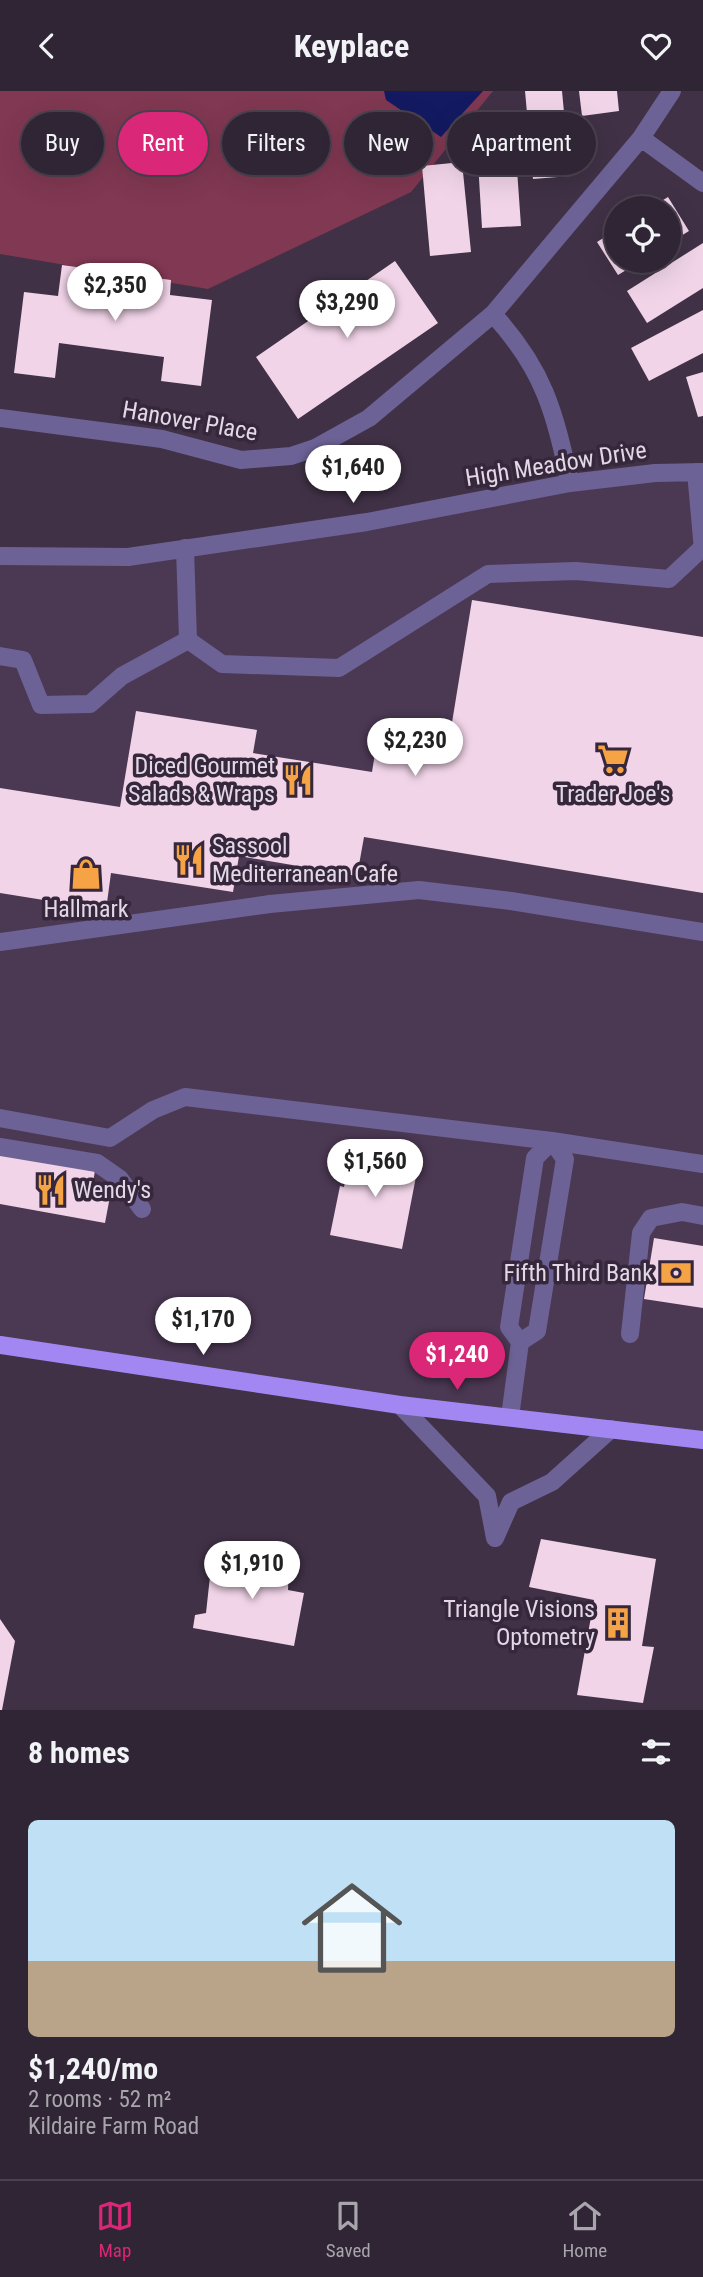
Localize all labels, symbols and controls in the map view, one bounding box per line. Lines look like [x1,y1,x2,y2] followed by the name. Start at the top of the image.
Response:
[28,27,66,65] icon: back
[294,27,409,65] text: Keyplace
[637,27,675,65] icon: heart
[21,112,104,175] chip: Buy
[118,112,208,175] chip: Rent
[222,112,330,175] chip: Filters
[344,112,433,175] chip: New
[447,112,596,175] chip: Apartment
[604,196,681,273] map controls
[604,196,681,273] button: locate
[58,264,172,323] pin: $2,350
[83,272,147,299] text: $2,350
[290,281,404,340] pin: $3,290
[315,289,379,316] text: $3,290
[120,395,260,447] street label: Hanover Place
[463,436,649,492] street label: High Meadow Drive
[296,445,410,505] pin: $1,640
[321,454,385,481] text: $1,640
[358,719,472,778] pin: $2,230
[383,727,447,754] text: $2,230
[596,742,630,776] supermarket icon: Trader Joe's
[128,752,275,808] place label: Diced Gourmet Salads & Wraps
[281,763,315,797] restaurant icon: Diced Gourmet Salads & Wraps
[556,780,670,808] place label: Trader Joe's
[212,832,398,888] place label: Sassool Mediterranean Cafe
[172,843,206,877] restaurant icon: Sassool Mediterranean Cafe
[69,857,103,891] shop icon: Hallmark
[43,895,129,923] place label: Hallmark
[318,1139,432,1199] pin: $1,560
[343,1148,407,1175] text: $1,560
[34,1173,68,1207] restaurant icon: Wendy's
[74,1176,151,1204] place label: Wendy's
[659,1256,693,1290] bank icon: Fifth Third Bank
[503,1259,653,1287] place label: Fifth Third Bank
[146,1297,260,1357] pin: $1,170
[171,1306,235,1333] text: $1,170
[400,1333,514,1392] pin: $1,240
[425,1341,489,1368] text: $1,240
[195,1541,309,1601] pin: $1,910
[220,1550,284,1577] text: $1,910
[443,1595,595,1651] place label: Triangle Visions Optometry
[601,1606,635,1640] building icon: Triangle Visions Optometry
[637,1733,675,1771] icon: filters
[28,1735,130,1770] text: 8 homes
[289,1865,415,1991] icon: home
[28,2051,158,2086] text: $1,240/mo
[28,2086,171,2113] text: 2 rooms · 52 m²
[28,2113,199,2140] text: Kildaire Farm Road
[96,2197,134,2262] tab: Map
[326,2197,371,2262] tab: Saved
[563,2197,607,2262] tab: Home

